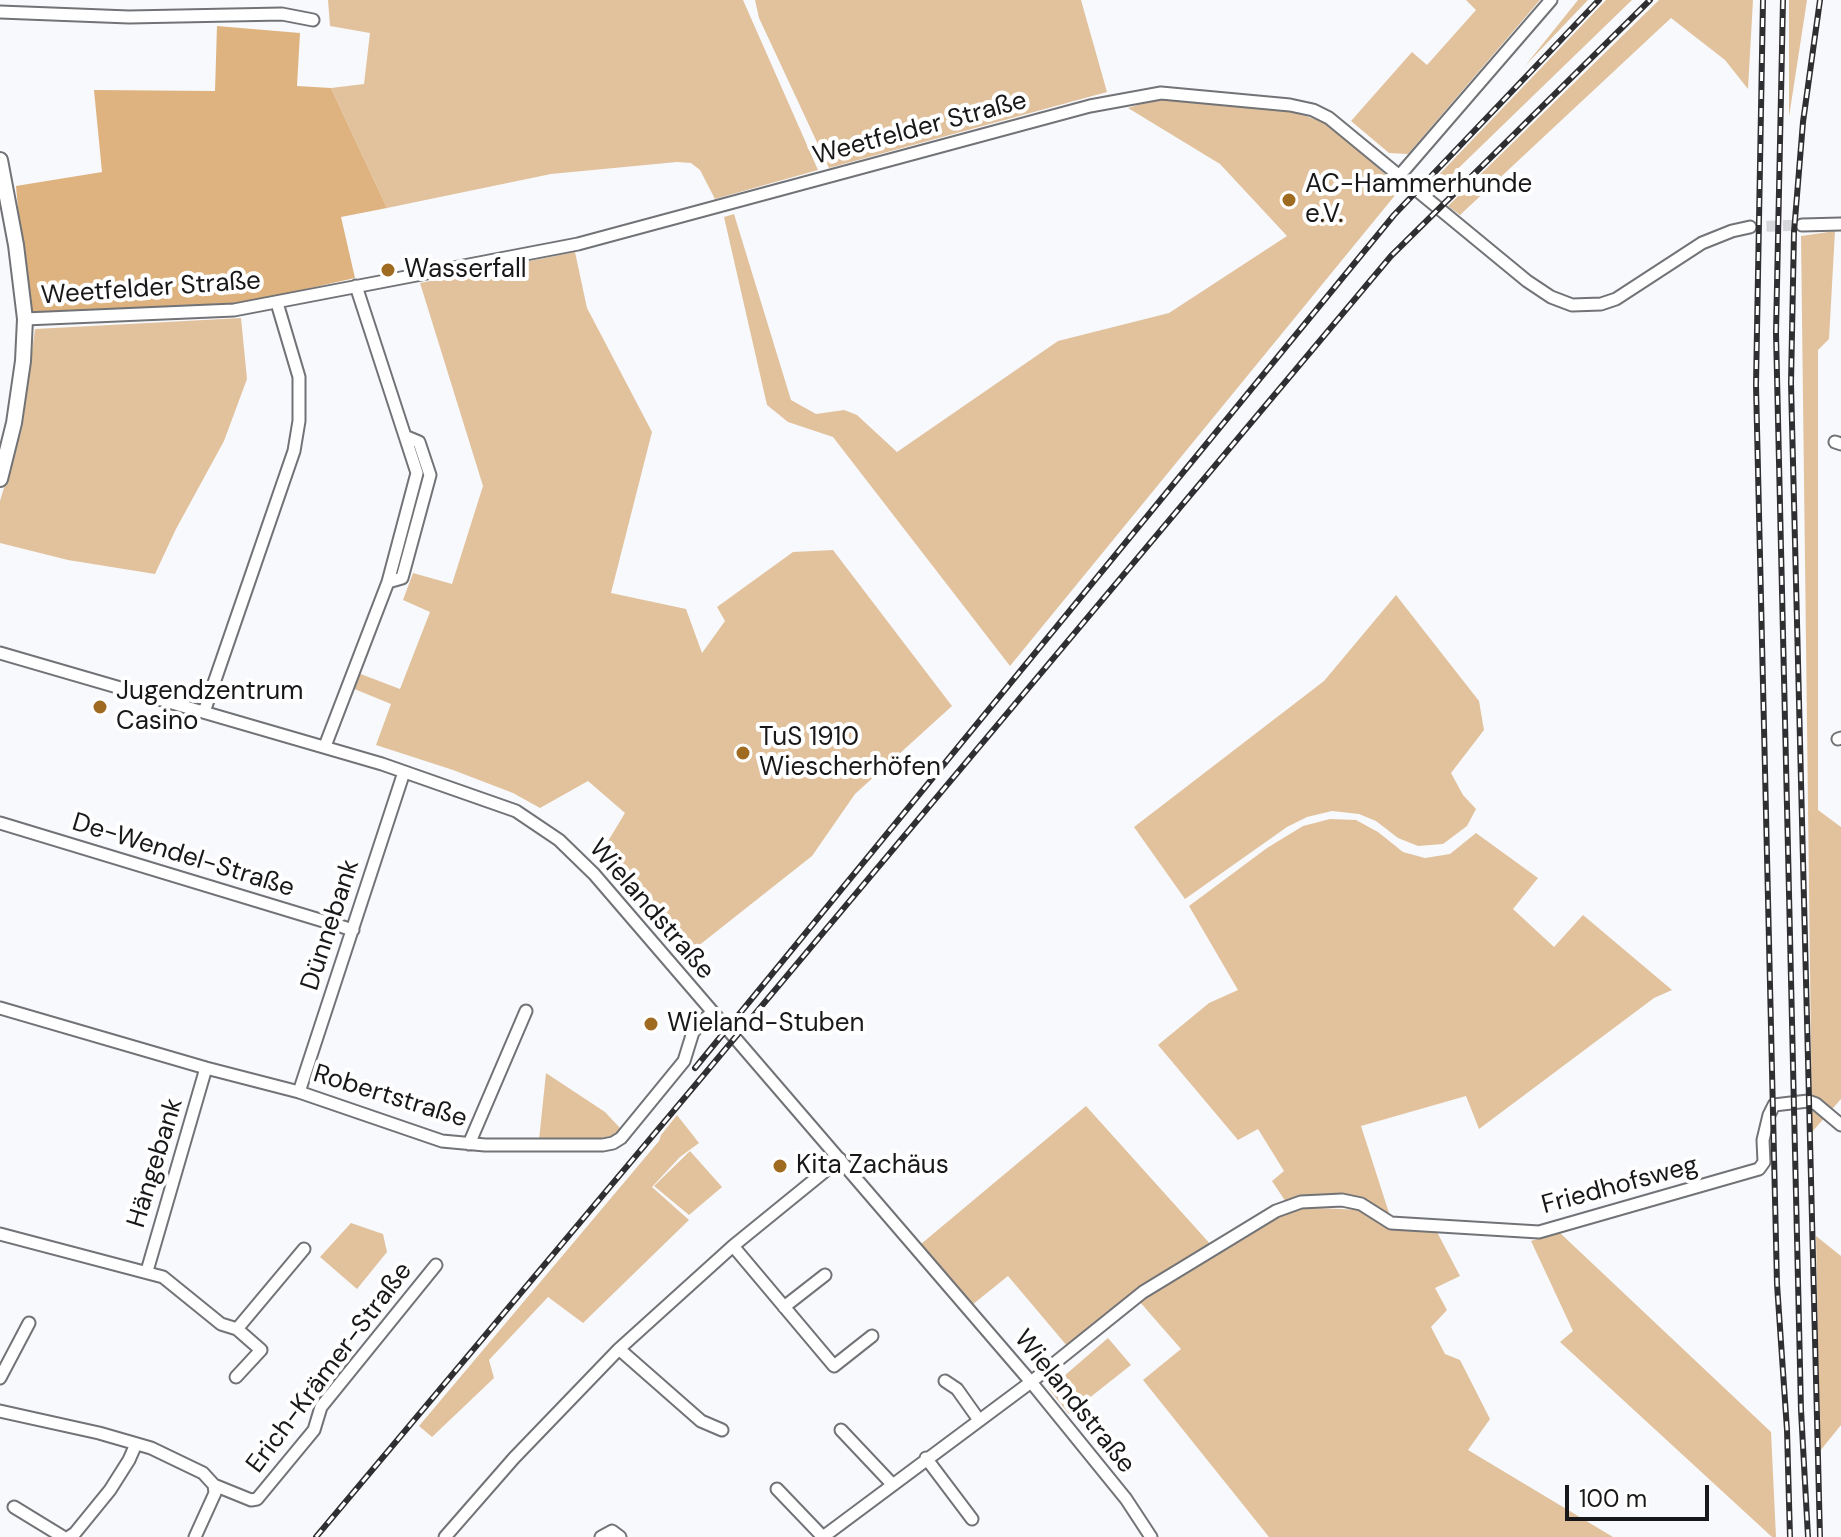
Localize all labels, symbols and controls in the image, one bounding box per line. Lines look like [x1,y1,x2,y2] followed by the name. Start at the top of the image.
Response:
[810,85,1030,173] street label: Weetfelder Straße
[1305,169,1532,230] place label: AC-Hammerhunde e.V.
[1280,191,1298,209] marker: AC-Hammerhunde e.V.
[404,254,527,286] place label: Wasserfall
[379,261,397,279] marker: Wasserfall
[40,266,262,312] street label: Weetfelder Straße
[116,676,303,738] place label: Jugendzentrum Casino
[91,698,109,716] marker: Jugendzentrum Casino
[759,722,941,784] place label: TuS 1910 Wiescherhöfen
[734,744,752,762] marker: TuS 1910 Wiescherhöfen
[68,807,298,905] street label: De-Wendel-Straße
[582,834,720,986] street label: Wielandstraße
[295,856,367,994] street label: Dünnebank
[667,1008,865,1040] place label: Wieland-Stuben
[642,1015,660,1033] marker: Wieland-Stuben
[309,1059,471,1135] street label: Robertstraße
[121,1094,191,1232] street label: Hängebank
[796,1150,949,1182] place label: Kita Zachäus
[1538,1150,1702,1222] street label: Friedhofsweg
[771,1157,789,1175] marker: Kita Zachäus
[241,1257,419,1479] street label: Erich-Krämer-Straße
[1007,1324,1141,1480] street label: Wielandstraße
[1569,1469,1713,1519] scale bar
[1579,1483,1647,1514] text: 100 m

